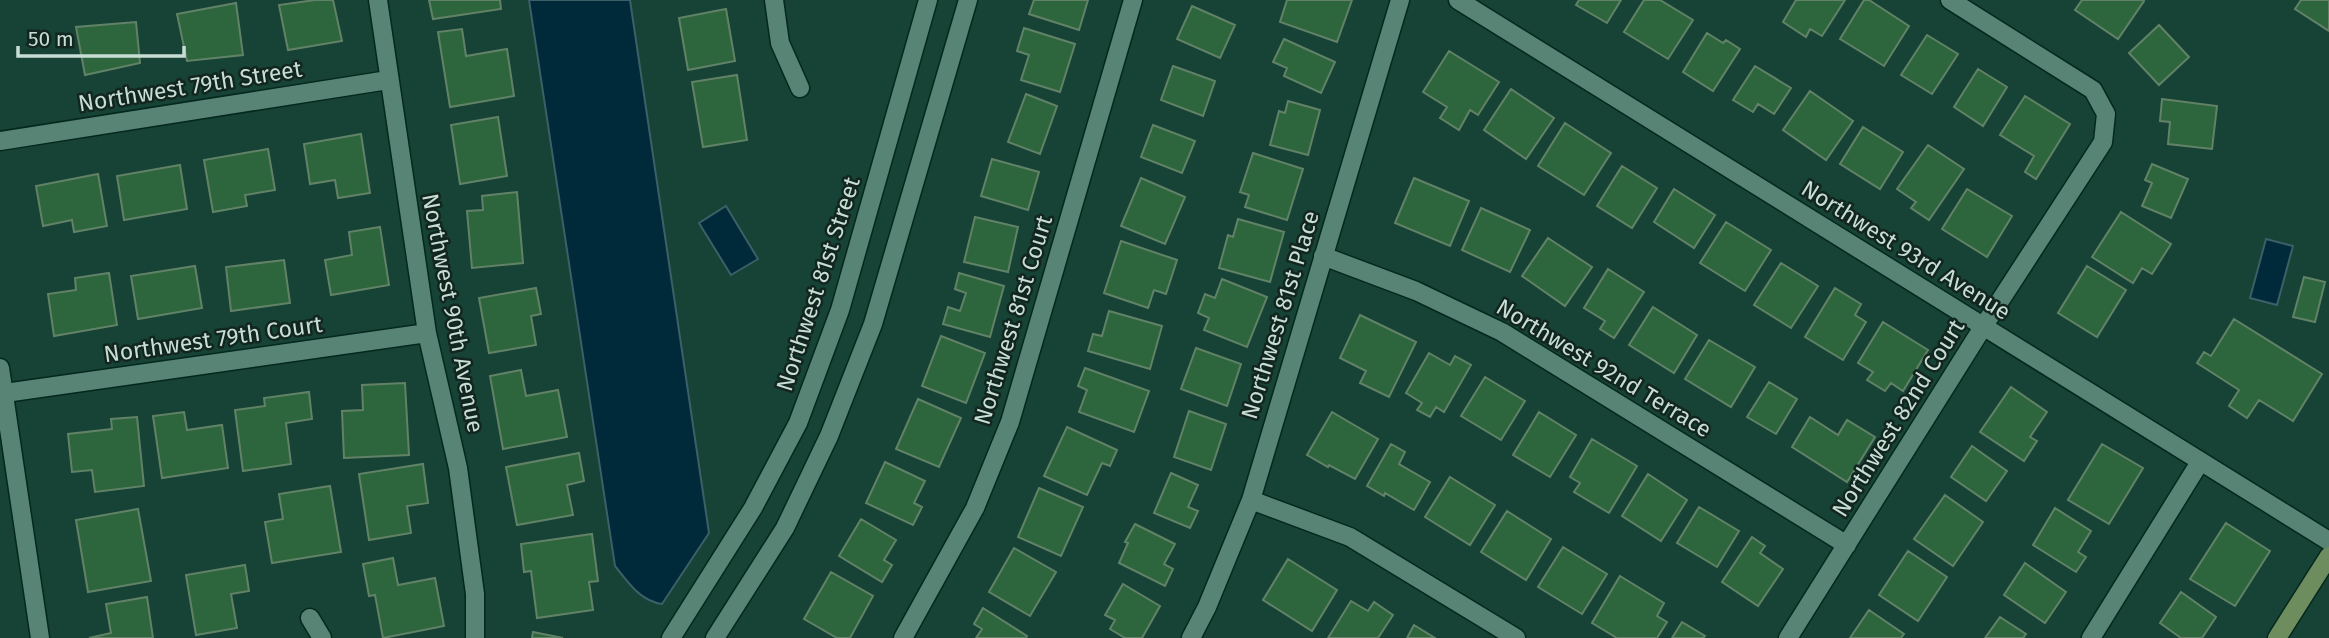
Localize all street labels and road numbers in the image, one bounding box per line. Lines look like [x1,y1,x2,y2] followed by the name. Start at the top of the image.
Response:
[76,54,305,118] street label: Northwest 79th Street
[770,173,866,395] street label: Northwest 81st Street
[1796,174,2016,326] street label: Northwest 93rd Avenue
[416,191,490,435] street label: Northwest 90th Avenue
[1235,207,1325,423] street label: Northwest 81st Place
[968,211,1058,428] street label: Northwest 81st Court
[1491,293,1717,443] street label: Northwest 92nd Terrace
[102,310,325,368] street label: Northwest 79th Court
[1826,314,1971,522] street label: Northwest 82nd Court

